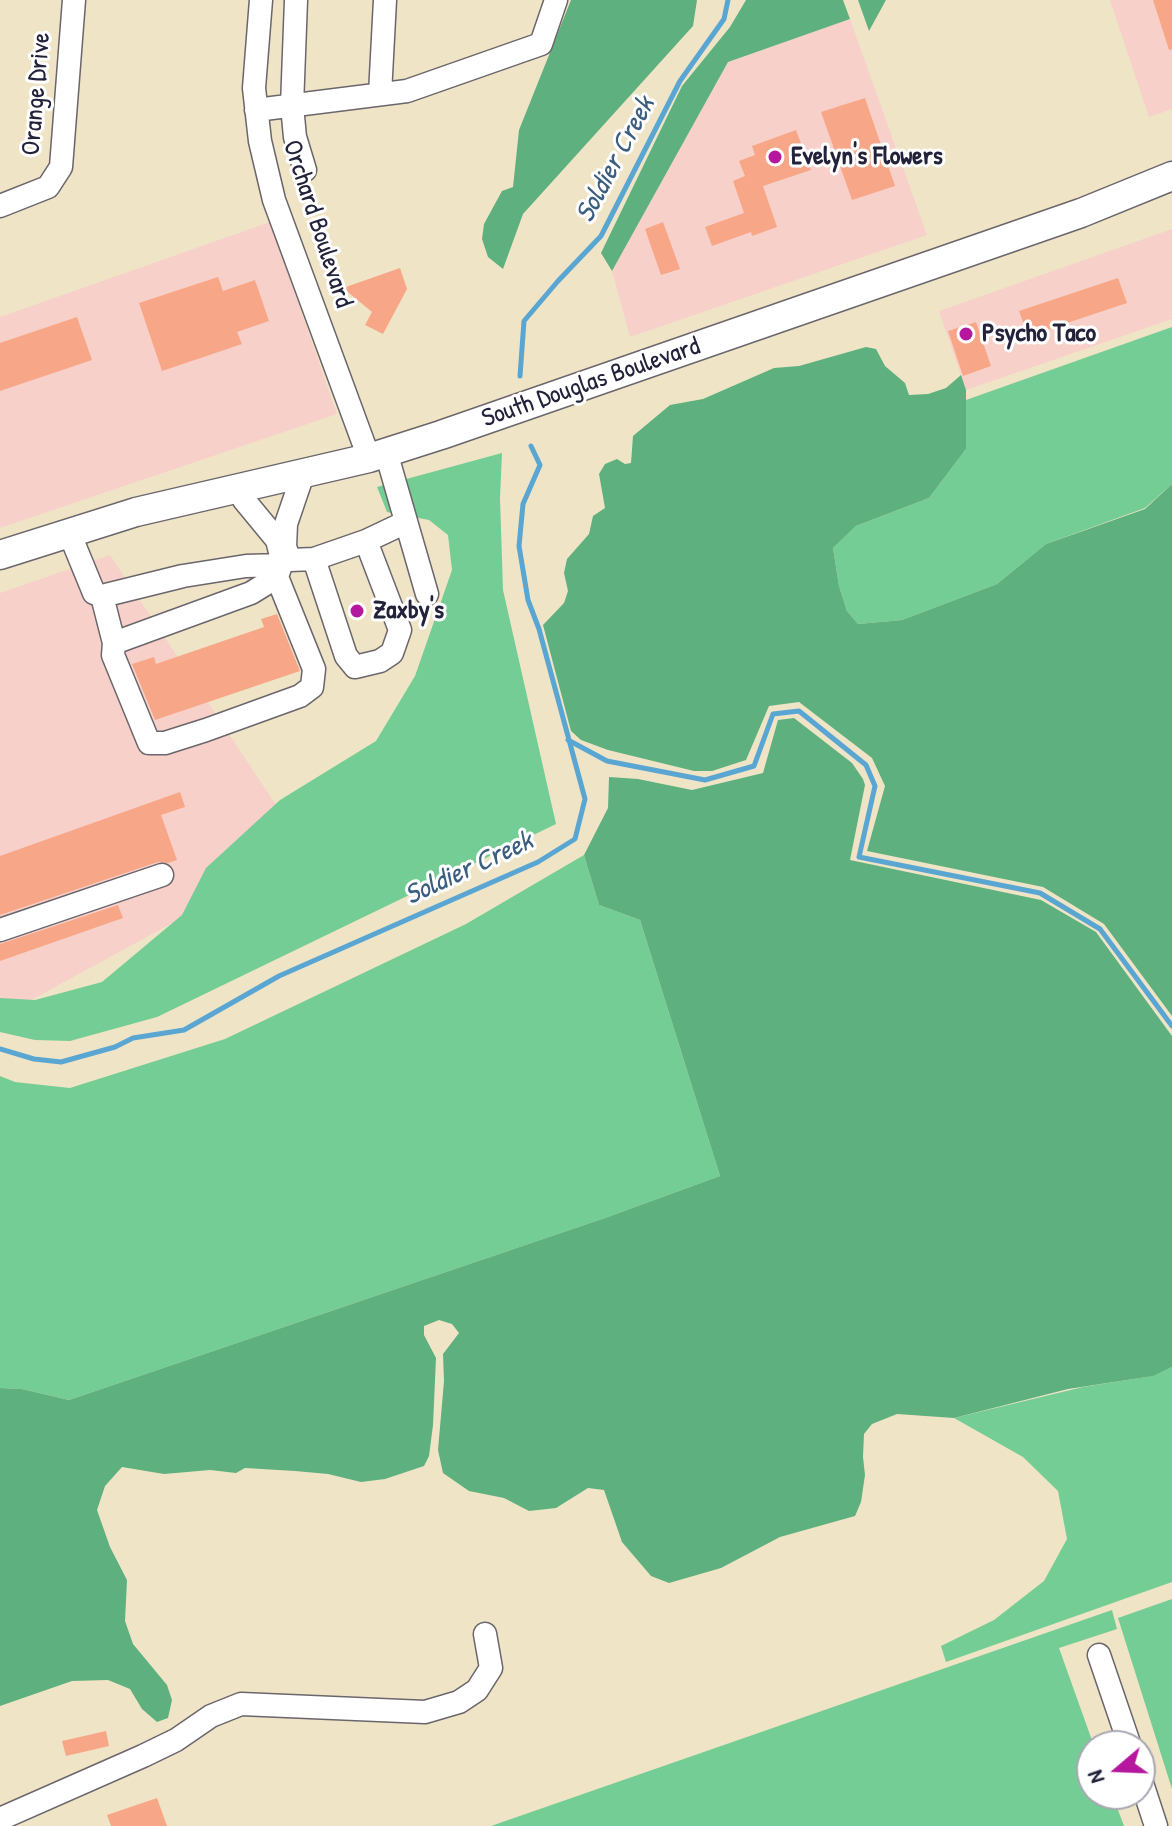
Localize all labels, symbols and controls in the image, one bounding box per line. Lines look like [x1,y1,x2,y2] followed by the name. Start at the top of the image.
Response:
[16,31,58,157] street label: Orange Drive
[569,92,663,228] water label: Soldier Creek
[275,137,359,311] street label: Orchard Boulevard
[791,141,943,173] place label: Evelyn's Flowers
[766,148,784,166] marker: Evelyn's Flowers
[982,318,1096,350] place label: Psycho Taco
[957,325,975,343] marker: Psycho Taco
[478,331,704,435] street label: South Douglas Boulevard
[373,595,444,627] place label: Zaxby's
[348,602,366,620] marker: Zaxby's
[400,825,538,913] water label: Soldier Creek
[1076,1730,1156,1810] north arrow
[1079,1767,1111,1788] text: N

